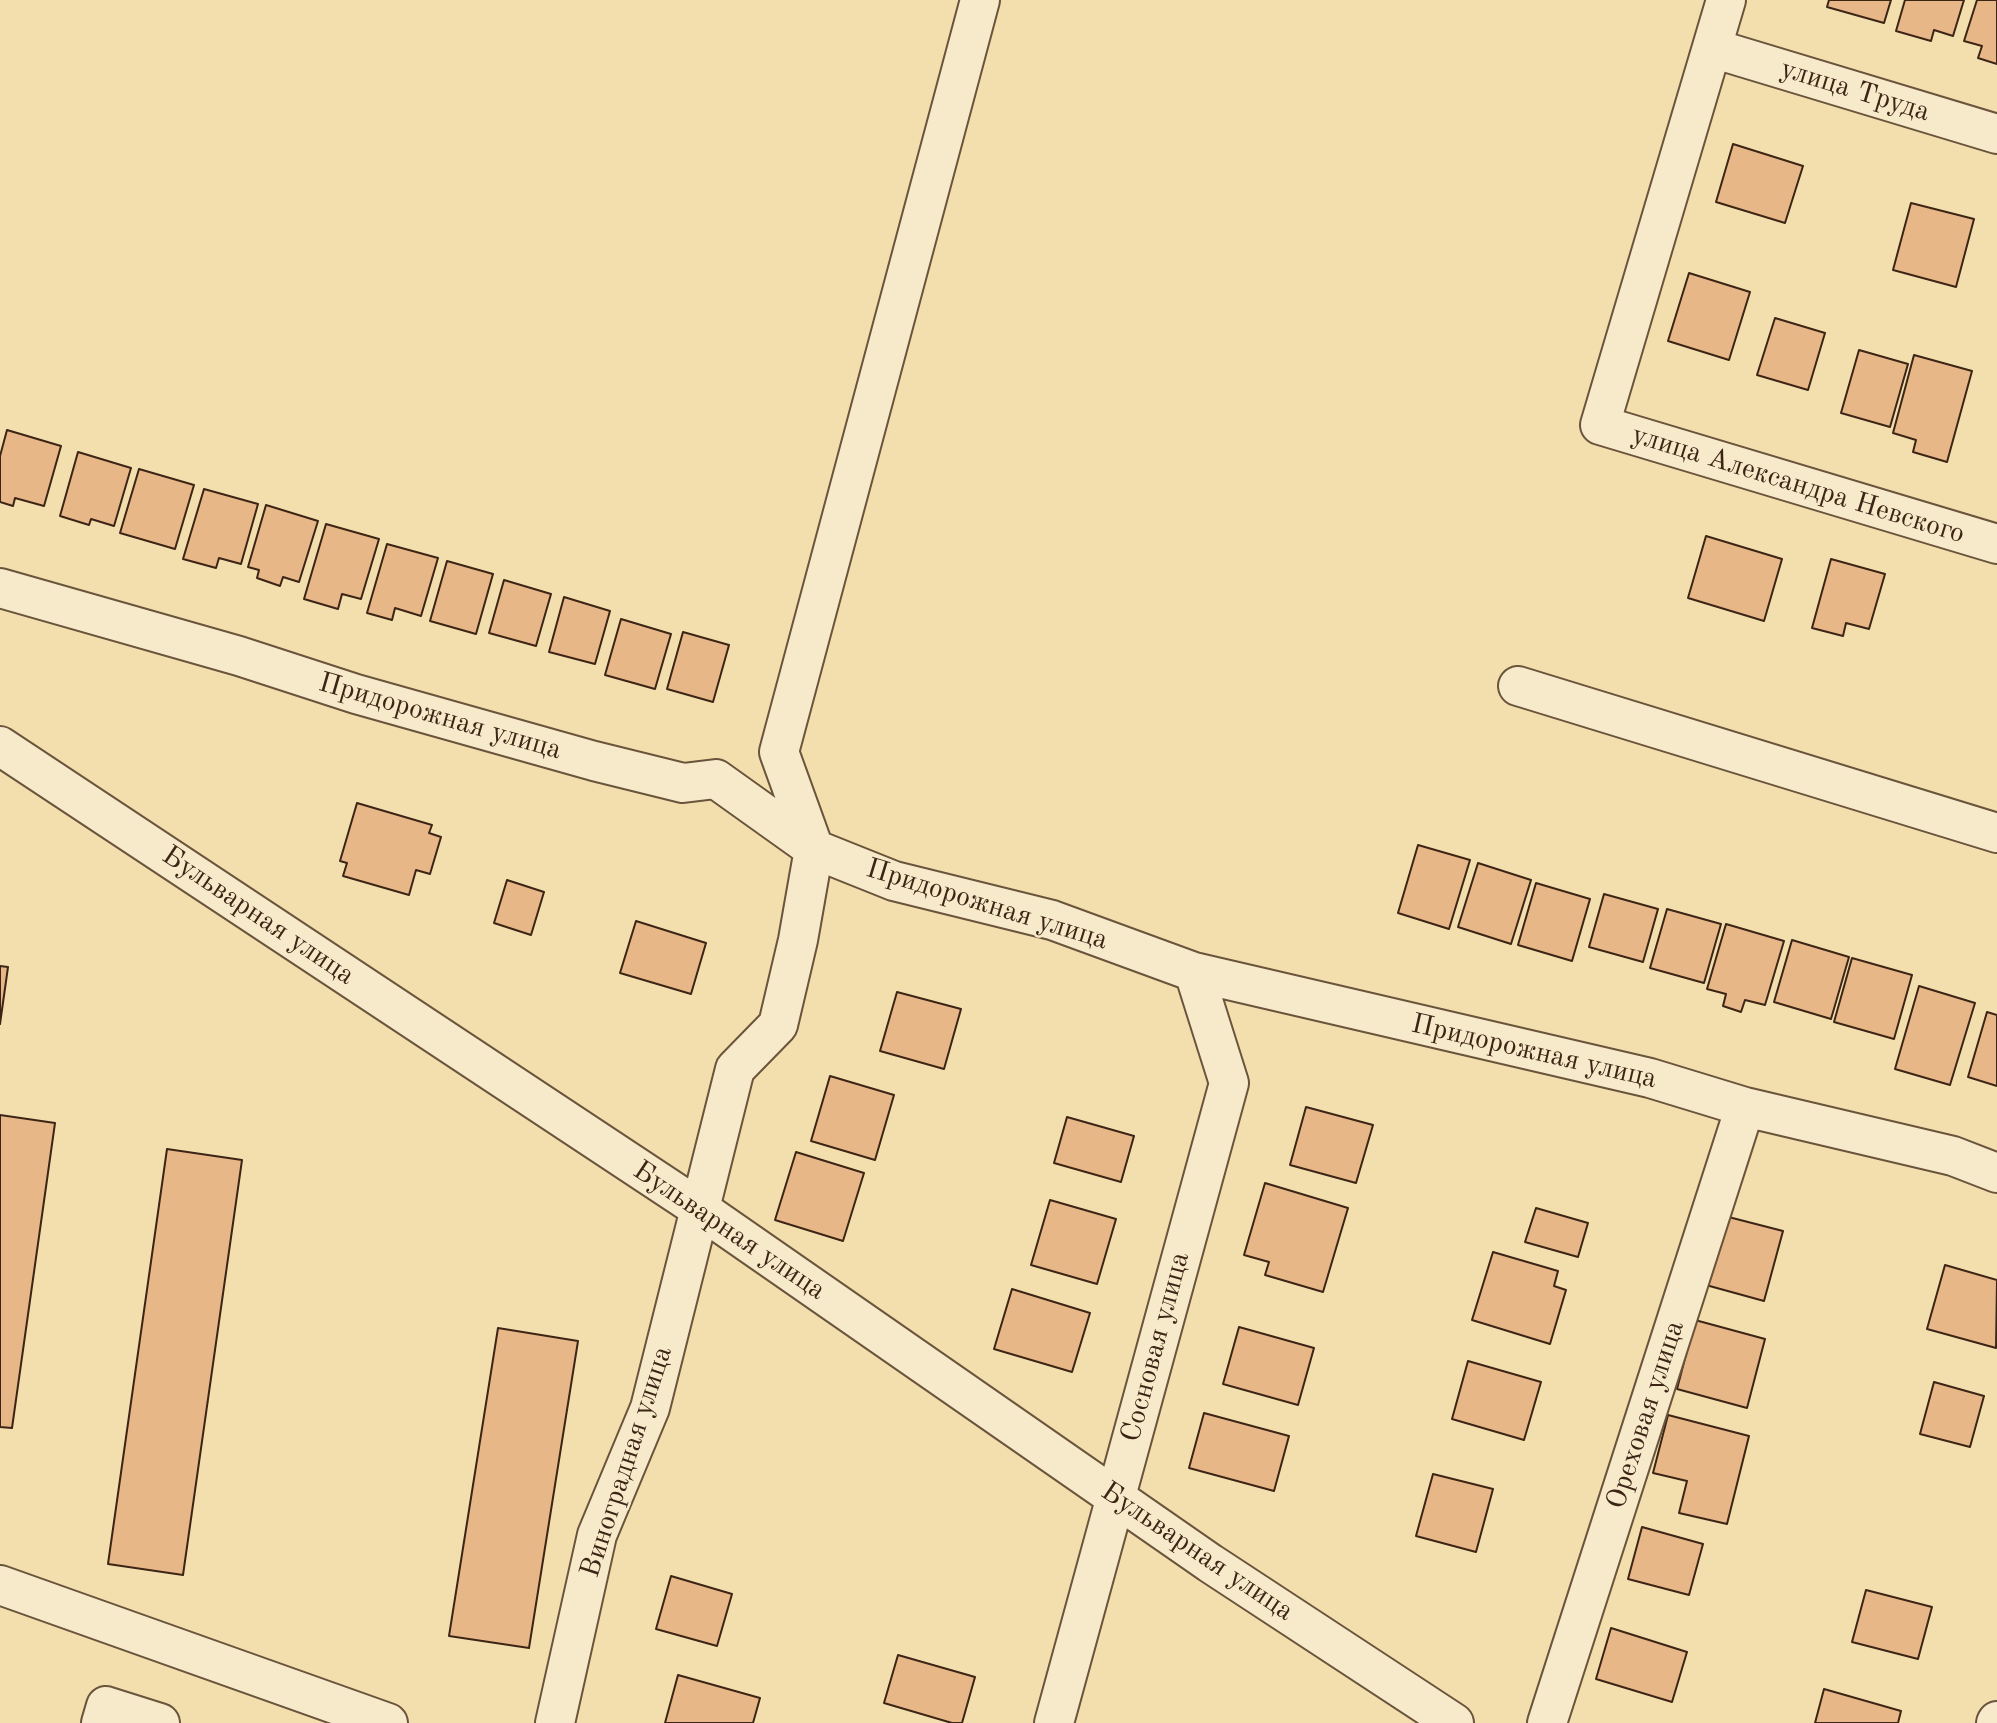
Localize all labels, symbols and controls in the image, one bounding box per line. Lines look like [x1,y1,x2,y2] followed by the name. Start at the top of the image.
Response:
[1776,52,1934,130] street label: улица Труда
[1627,418,1969,552] street label: улица Александра Невского
[315,666,565,768] street label: Придорожная улица
[155,839,361,993] street label: Бульварная улица
[862,852,1112,958] street label: Придорожная улица
[1408,1007,1660,1097] street label: Придорожная улица
[626,1154,832,1308] street label: Бульварная улица
[1114,1248,1198,1446] street label: Сосновая улица
[1600,1317,1692,1513] street label: Ореховая улица
[574,1342,680,1582] street label: Виноградная улица
[1094,1475,1300,1629] street label: Бульварная улица

